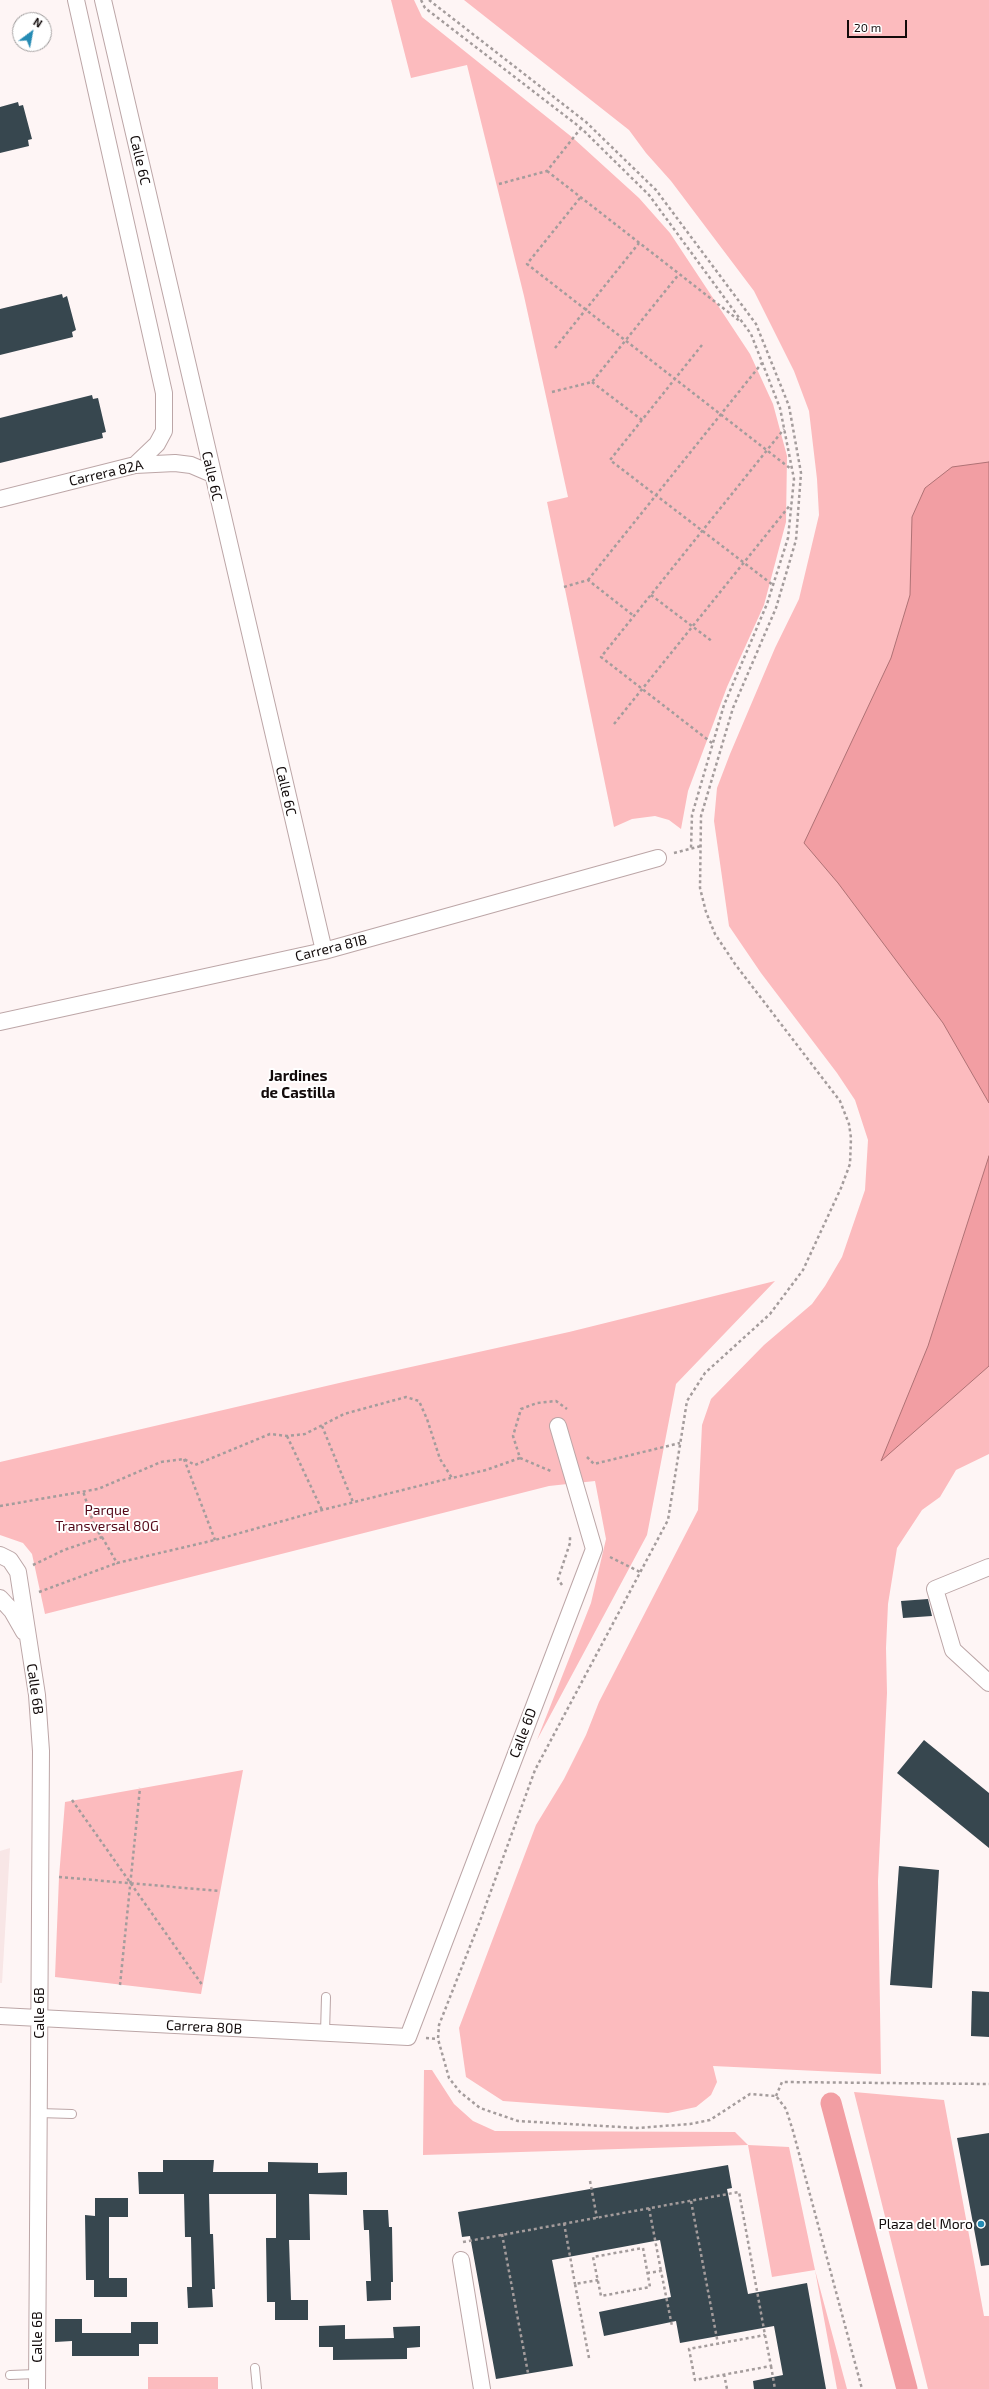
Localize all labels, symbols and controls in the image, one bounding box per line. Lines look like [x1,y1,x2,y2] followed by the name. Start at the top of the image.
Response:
[12,12,52,52] north arrow
[849,12,909,38] scale bar
[31,15,45,30] text: N
[854,20,881,34] text: 20 m
[126,133,154,187] street label: Calle 6C
[198,449,226,503] street label: Calle 6C
[67,456,145,490] street label: Carrera 82A
[272,764,300,818] street label: Calle 6C
[293,931,369,965] street label: Carrera 81B
[261,1067,335,1102] district label: Jardines de Castilla
[55,1502,159,1534] park label: Parque Transversal 80G
[23,1662,47,1716] street label: Calle 6B
[506,1706,540,1760] street label: Calle 6D
[31,1987,47,2039] street label: Calle 6B
[165,2017,243,2037] street label: Carrera 80B
[879,2216,973,2232] place label: Plaza del Moro
[976,2219,986,2229] marker: Plaza del Moro
[29,2311,45,2363] street label: Calle 6B

